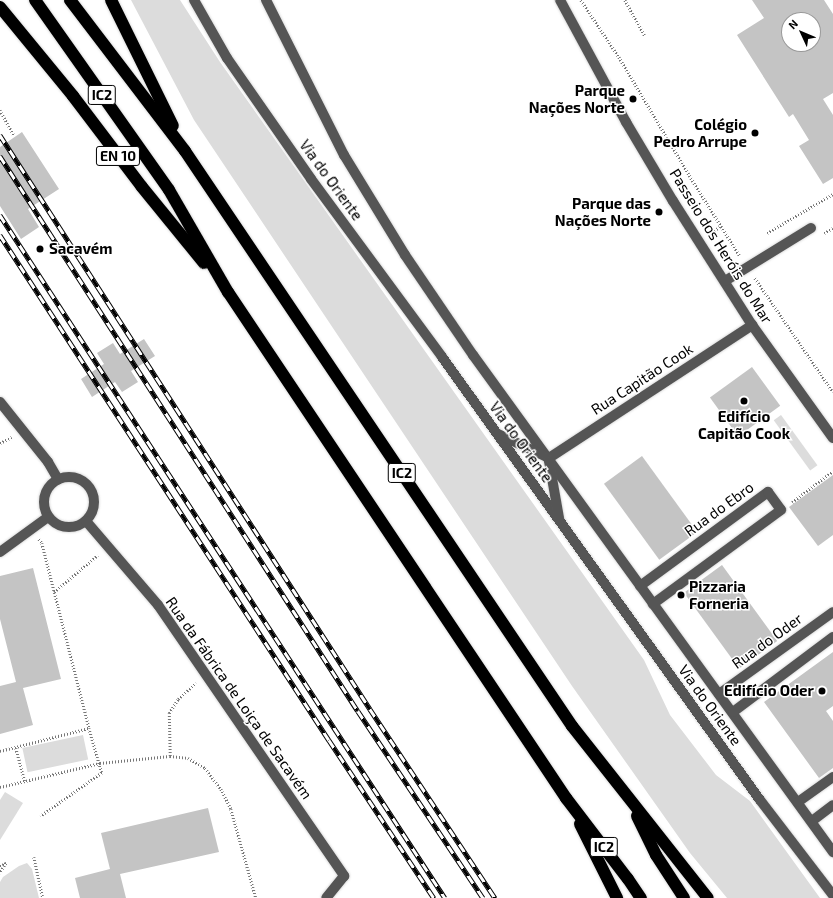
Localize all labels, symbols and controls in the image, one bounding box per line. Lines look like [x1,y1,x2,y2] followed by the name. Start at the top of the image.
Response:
[781,12,821,52] north arrow
[785,17,800,31] text: N
[529,81,625,116] place label: Parque Nações Norte
[87,83,117,107] road number: IC2
[628,94,638,104] marker: Parque Nações Norte
[653,115,747,150] place label: Colégio Pedro Arrupe
[750,128,760,138] marker: Colégio Pedro Arrupe
[296,136,366,224] street label: Via do Oriente
[95,144,141,168] road number: EN 10
[666,165,776,327] street label: Passeio dos Heróis do Mar
[555,194,651,229] place label: Parque das Nações Norte
[654,207,664,217] marker: Parque das Nações Norte
[49,240,112,258] place label: Sacavém
[34,243,46,255] marker: Sacavém
[588,339,696,419] street label: Rua Capitão Cook
[739,396,749,406] marker: Edifício Capitão Cook
[486,398,556,486] street label: Via do Oriente
[698,407,790,442] place label: Edifício Capitão Cook
[387,461,417,485] road number: IC2
[681,478,757,540] street label: Rua do Ebro
[689,577,749,612] place label: Pizzaria Forneria
[676,590,686,600] marker: Pizzaria Forneria
[162,593,316,803] street label: Rua da Fábrica de Loiça de Sacavém
[728,609,806,673] street label: Rua do Oder
[675,661,745,749] street label: Via do Oriente
[724,682,814,700] place label: Edifício Oder
[817,686,827,696] marker: Edifício Oder
[589,835,619,859] road number: IC2

